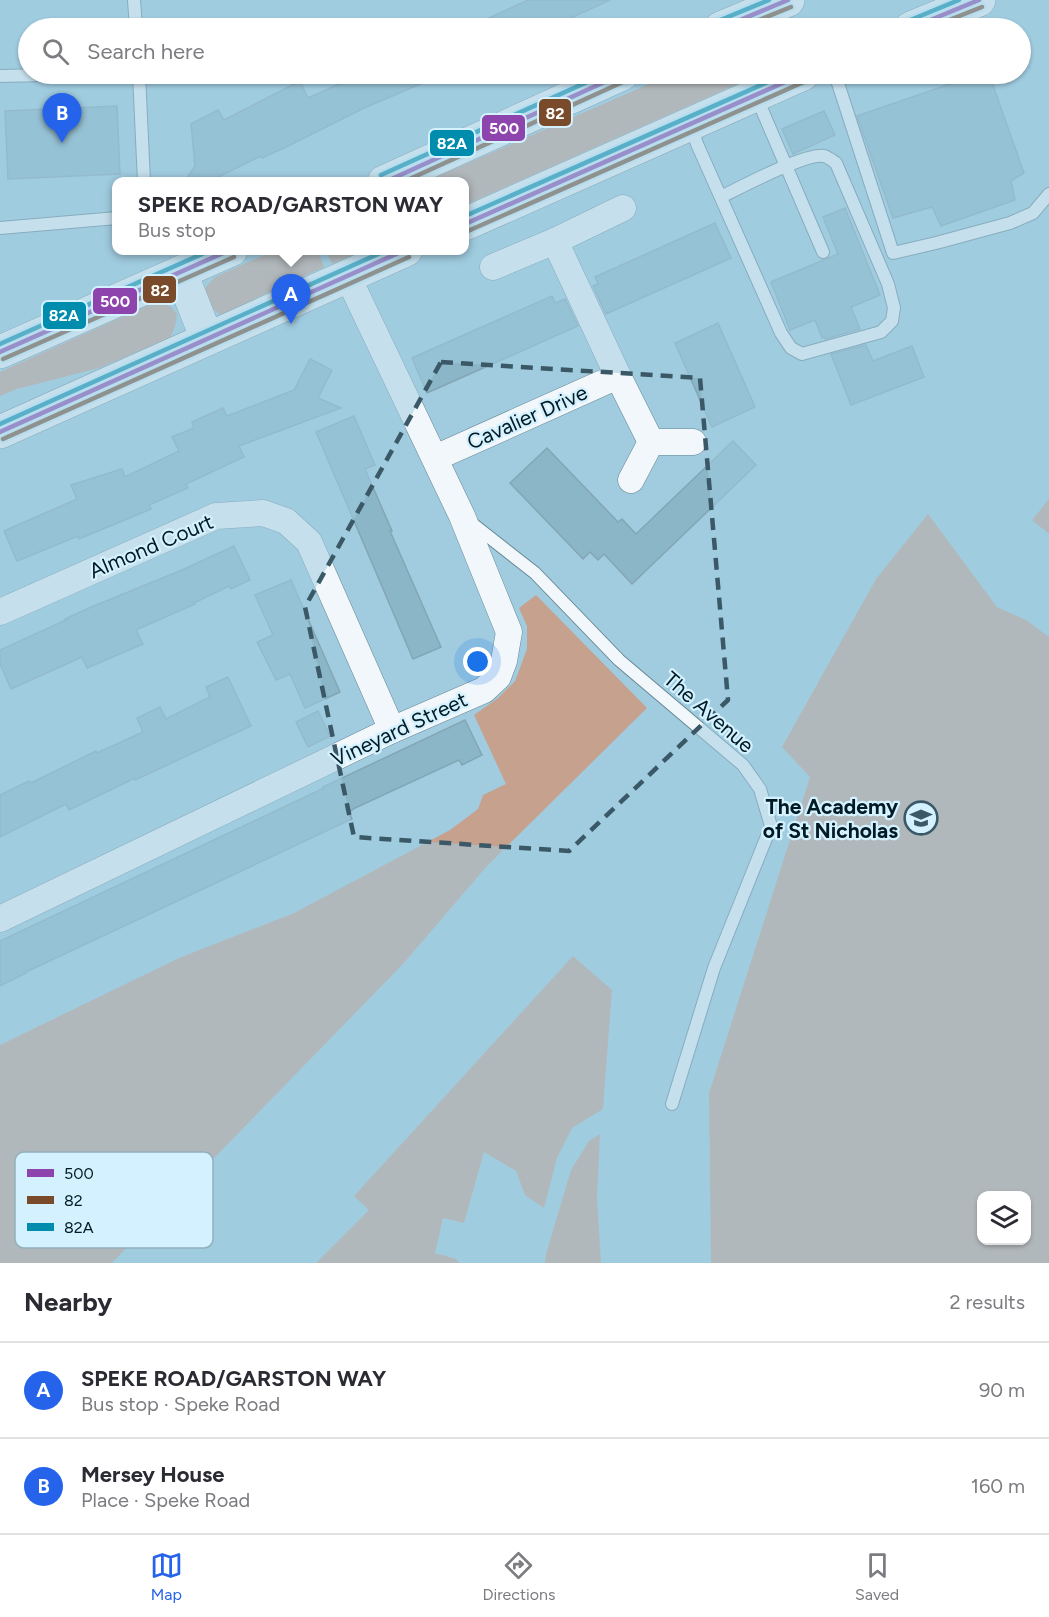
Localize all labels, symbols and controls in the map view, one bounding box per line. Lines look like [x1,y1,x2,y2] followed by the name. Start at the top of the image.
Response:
[18,18,1031,84] search box
[39,35,72,68] icon: search
[87,38,205,65] text: Search here
[42,94,82,143] pin: B
[538,98,572,127] line badge: 82
[545,104,565,123] text: 82
[481,114,526,142] line badge: 500
[489,119,519,138] text: 500
[429,129,475,157] line badge: 82A
[437,134,468,153] text: 82A
[112,177,469,255] popup
[138,191,443,218] text: SPEKE ROAD/GARSTON WAY
[138,218,216,242] text: Bus stop
[272,274,310,324] pin: A
[142,275,177,304] line badge: 82
[150,281,170,300] text: 82
[92,287,138,315] line badge: 500
[100,292,130,311] text: 500
[42,301,87,330] line badge: 82A
[49,306,80,325] text: 82A
[463,379,591,455] street label: Cavalier Drive
[85,509,217,583] street label: Almond Court
[463,647,492,676] your location
[659,666,759,758] street label: The Avenue
[327,687,471,771] street label: Vineyard Street
[763,794,899,843] place label: The Academy of St Nicholas
[903,800,939,836] school or university icon: The Academy of St Nicholas
[15,1152,213,1248] legend
[64,1164,94,1183] text: 500
[64,1191,83,1210] text: 82
[977,1191,1031,1245] map controls
[977,1191,1031,1245] button: layers
[64,1218,94,1237] text: 82A
[24,1286,112,1318] text: Nearby
[949,1290,1025,1314] text: 2 results
[81,1365,386,1392] text: SPEKE ROAD/GARSTON WAY
[36,1378,51,1402] text: A
[979,1378,1025,1402] text: 90 m
[81,1392,280,1416] text: Bus stop · Speke Road
[81,1461,224,1488] text: Mersey House
[37,1474,50,1498] text: B
[971,1474,1025,1498] text: 160 m
[81,1488,250,1512] text: Place · Speke Road
[150,1549,183,1604] tab: Map
[482,1549,555,1604] tab: Directions
[855,1549,899,1604] tab: Saved

